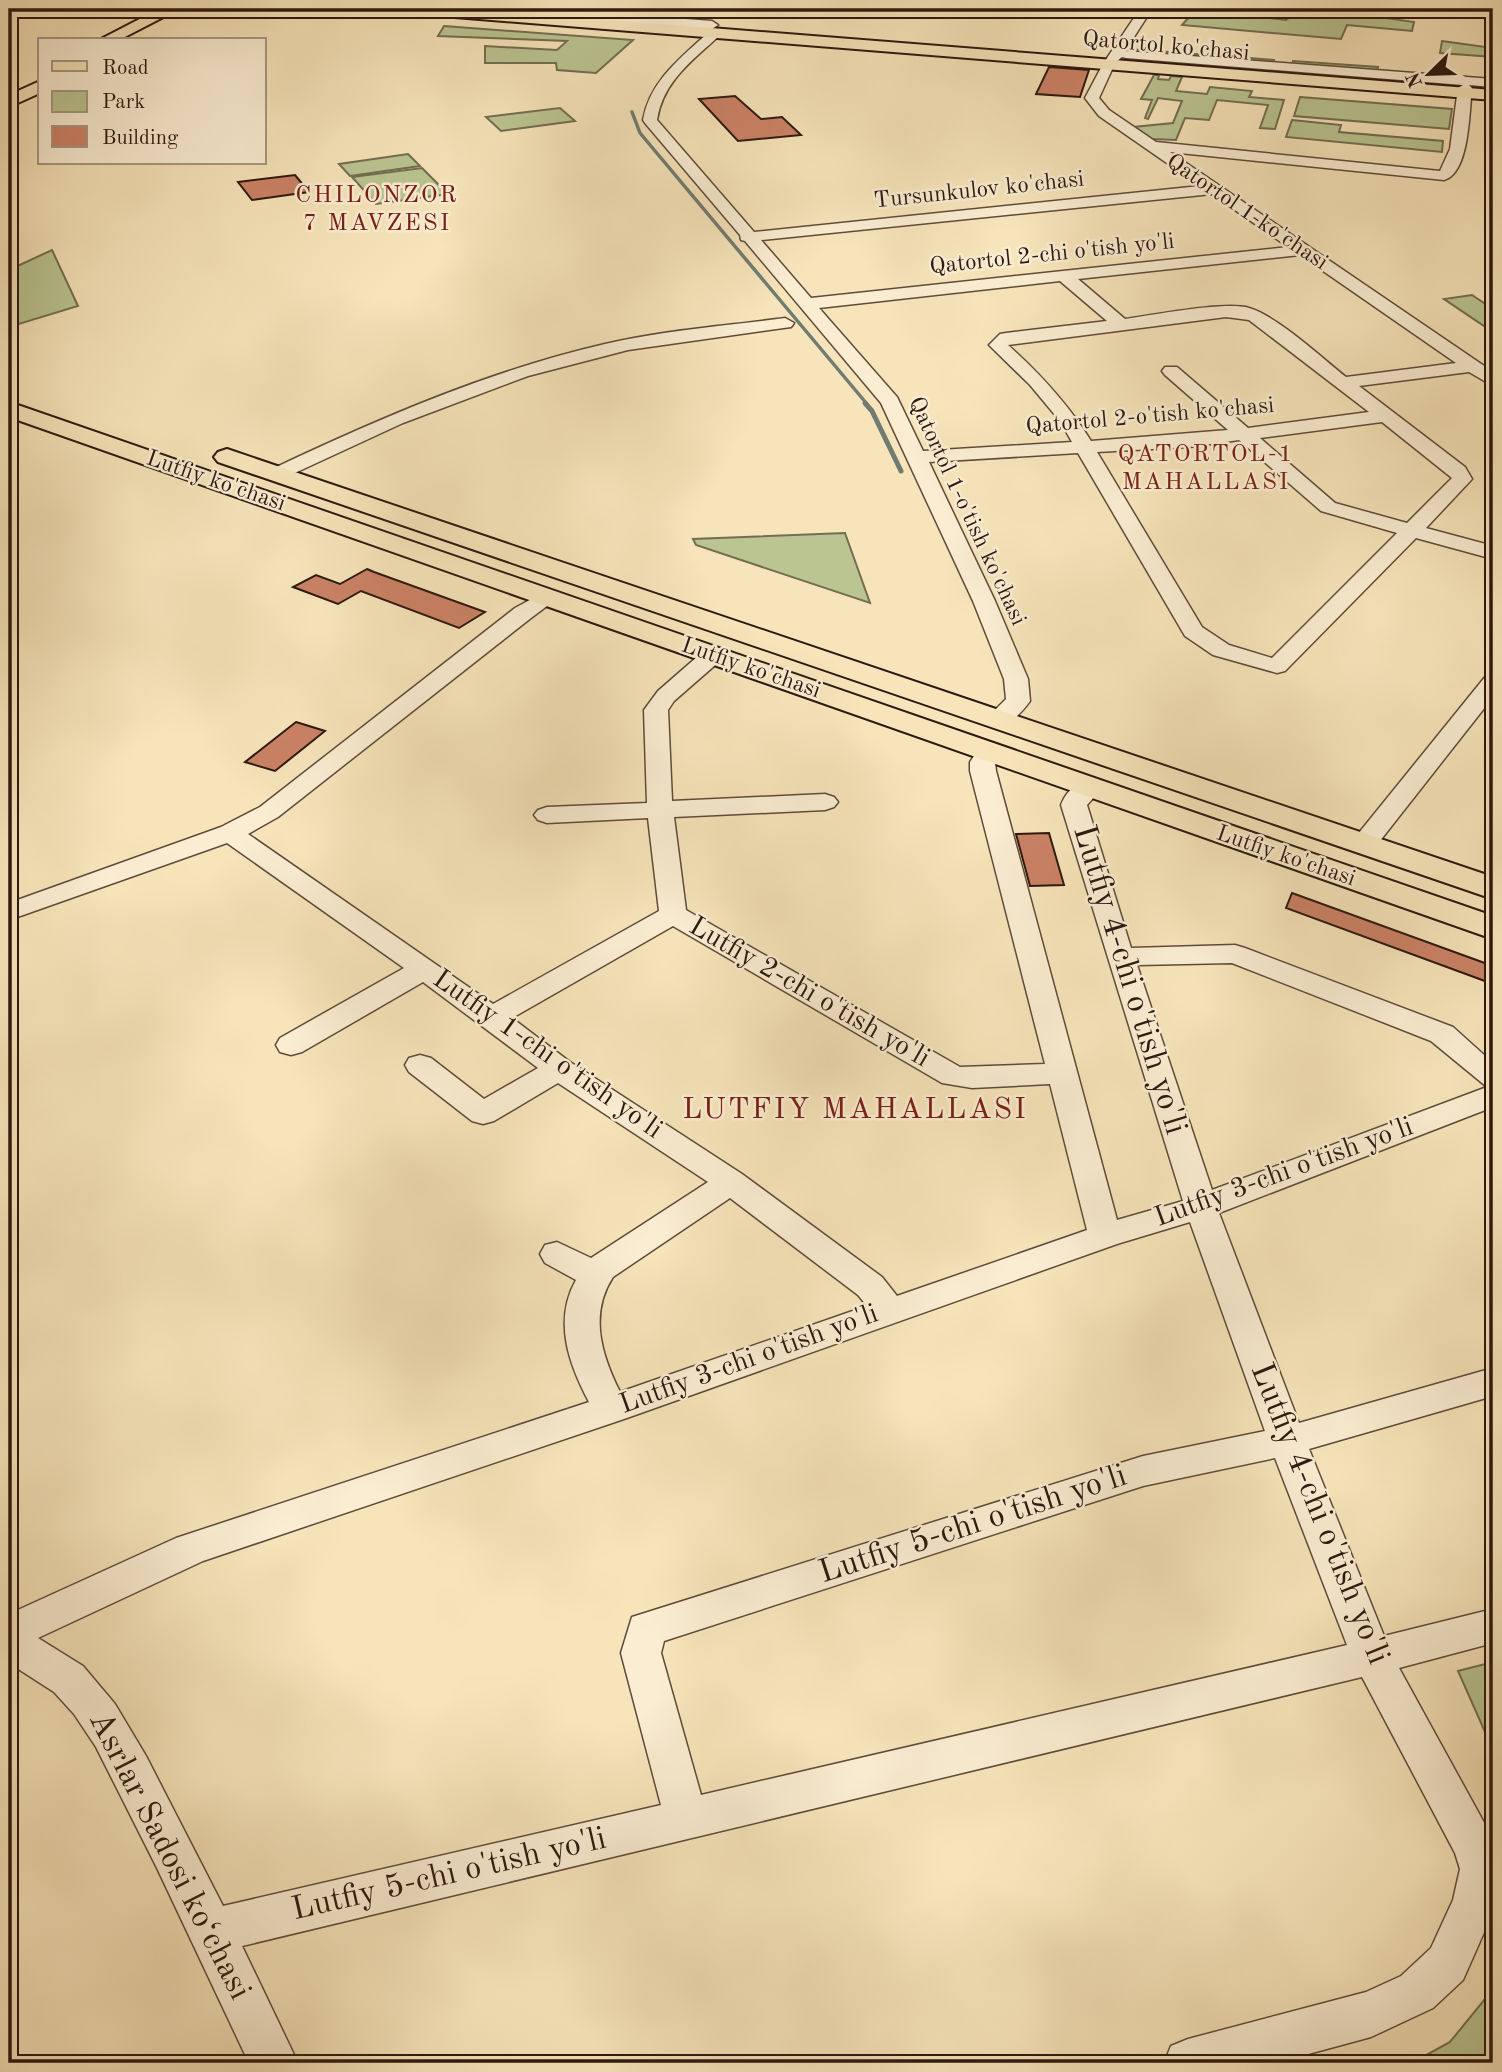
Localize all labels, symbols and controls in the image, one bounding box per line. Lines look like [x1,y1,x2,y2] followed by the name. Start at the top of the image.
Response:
[1082,27,1250,65] street label: Qatortol ko'chasi
[38,38,266,164] legend
[1394,38,1464,108] north arrow
[102,58,149,79] text: Road
[1404,69,1427,90] text: N
[102,92,145,113] text: Park
[102,128,179,149] text: Building
[1162,150,1332,274] street label: Qatortol 1-ko'chasi
[873,168,1085,212] street label: Tursunkulov ko'chasi
[295,184,459,236] district label: CHILONZOR 7 MAVZESI
[928,230,1176,278] street label: Qatortol 2-chi o'tish yo'li
[904,393,1030,629] street label: Qatortol 1-o'tish ko'chasi
[1025,394,1275,438] street label: Qatortol 2-o'tish ko'chasi
[1118,443,1294,495] district label: QATORTOL-1 MAHALLASI
[143,446,289,516] street label: Lutfiy ko'chasi
[678,633,824,703] street label: Lutfiy ko'chasi
[1066,821,1192,1139] street label: Lutfiy 4-chi o'tish yo'li
[1213,821,1359,891] street label: Lutfiy ko'chasi
[684,913,934,1073] street label: Lutfiy 2-chi o'tish yo'li
[427,965,667,1145] street label: Lutfiy 1-chi o'tish yo'li
[682,1095,1028,1125] district label: LUTFIY MAHALLASI
[1151,1113,1417,1233] street label: Lutfiy 3-chi o'tish yo'li
[616,1300,882,1420] street label: Lutfiy 3-chi o'tish yo'li
[1243,1359,1395,1669] street label: Lutfiy 4-chi o'tish yo'li
[815,1460,1131,1590] street label: Lutfiy 5-chi o'tish yo'li
[82,1707,256,2005] street label: Asrlar Sadosi ko‘chasi
[289,1823,609,1927] street label: Lutfiy 5-chi o'tish yo'li

